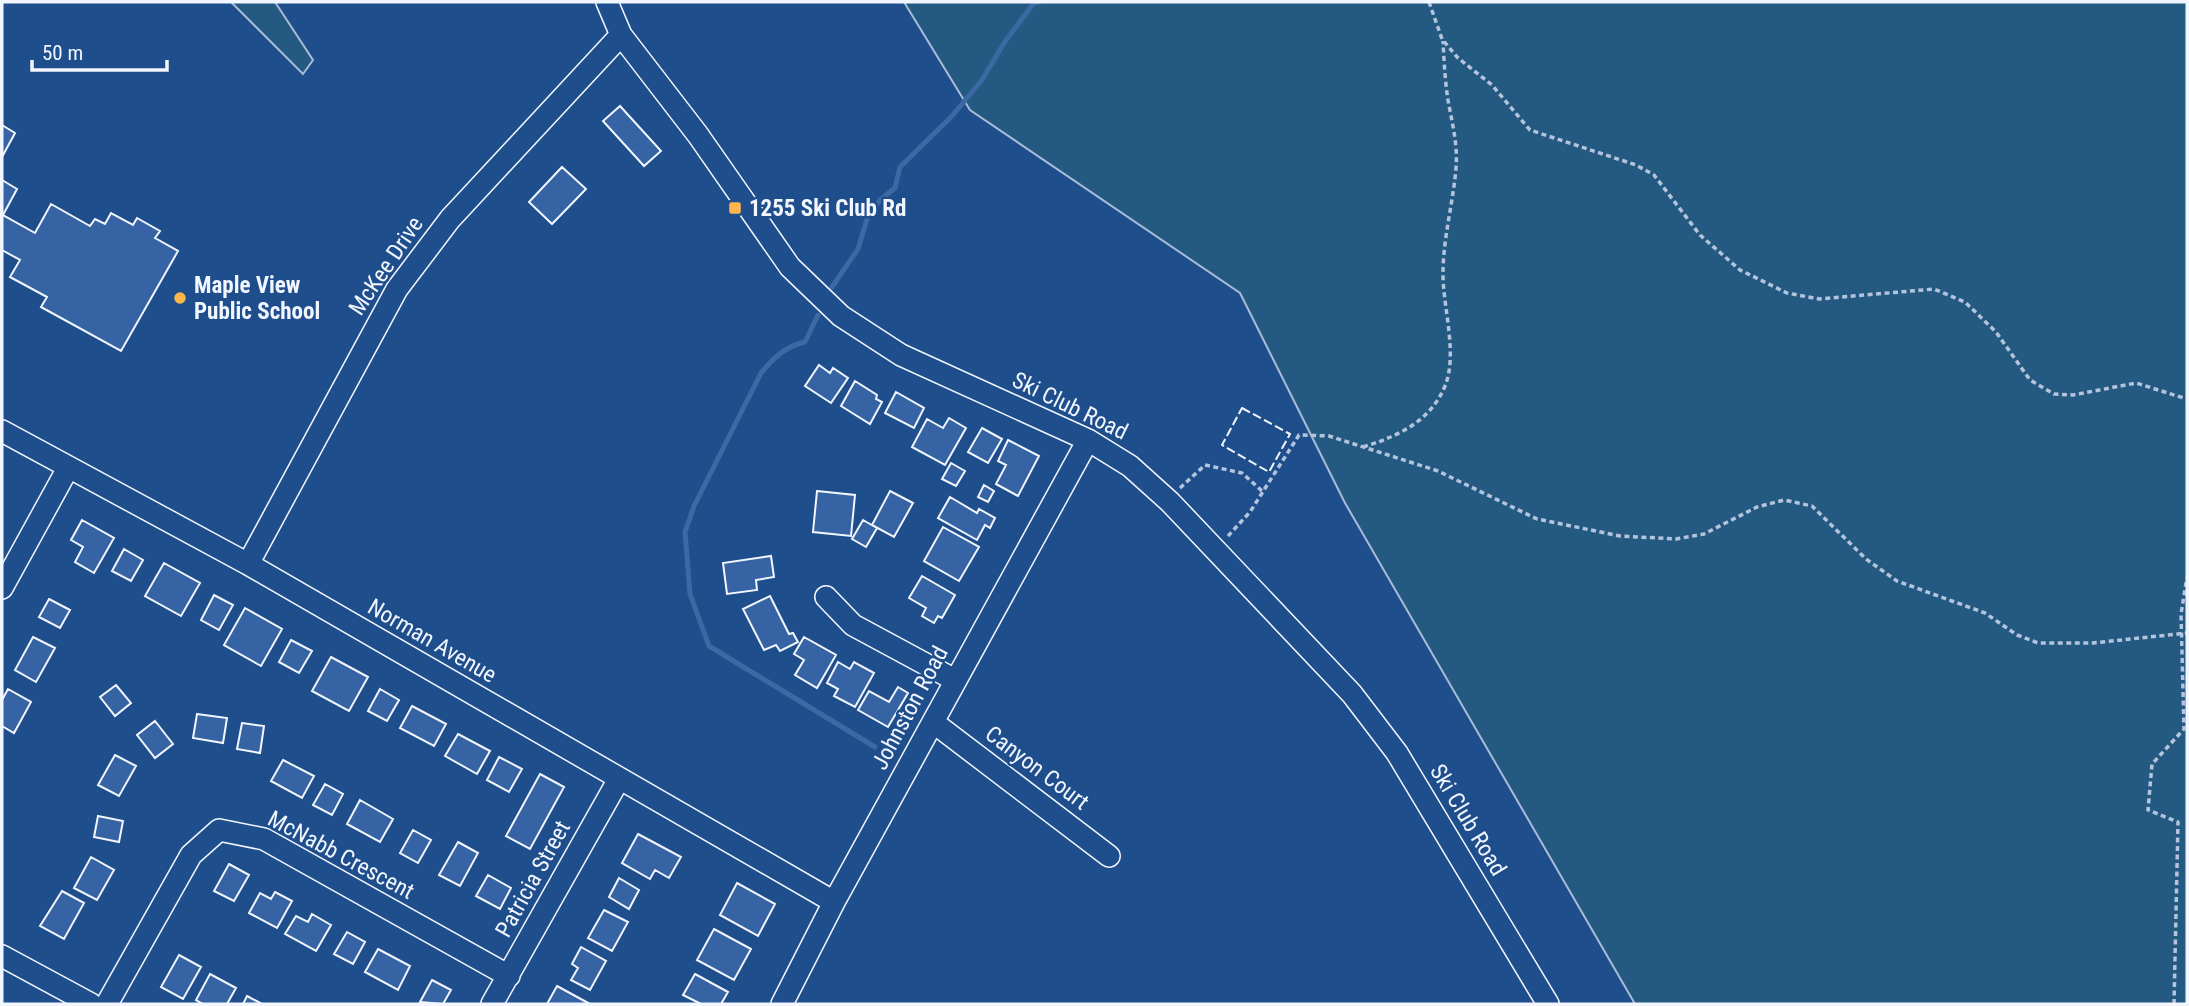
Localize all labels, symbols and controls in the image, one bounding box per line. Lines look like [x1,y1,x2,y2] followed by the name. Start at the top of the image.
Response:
[32,28,166,72] scale bar
[42,41,83,65] text: 50 m
[749,195,906,222] place label: 1255 Ski Club Rd
[727,200,743,216] marker: 1255 Ski Club Rd
[343,212,429,320] street label: McKee Drive
[194,272,320,325] place label: Maple View Public School
[172,290,188,306] marker: Maple View Public School
[1008,366,1132,446] street label: Ski Club Road
[363,593,501,689] street label: Norman Avenue
[866,642,954,774] street label: Johnston Road
[980,720,1094,816] street label: Canyon Court
[1424,759,1512,881] street label: Ski Club Road
[263,805,419,905] street label: McNabb Crescent
[490,816,576,942] street label: Patricia Street

